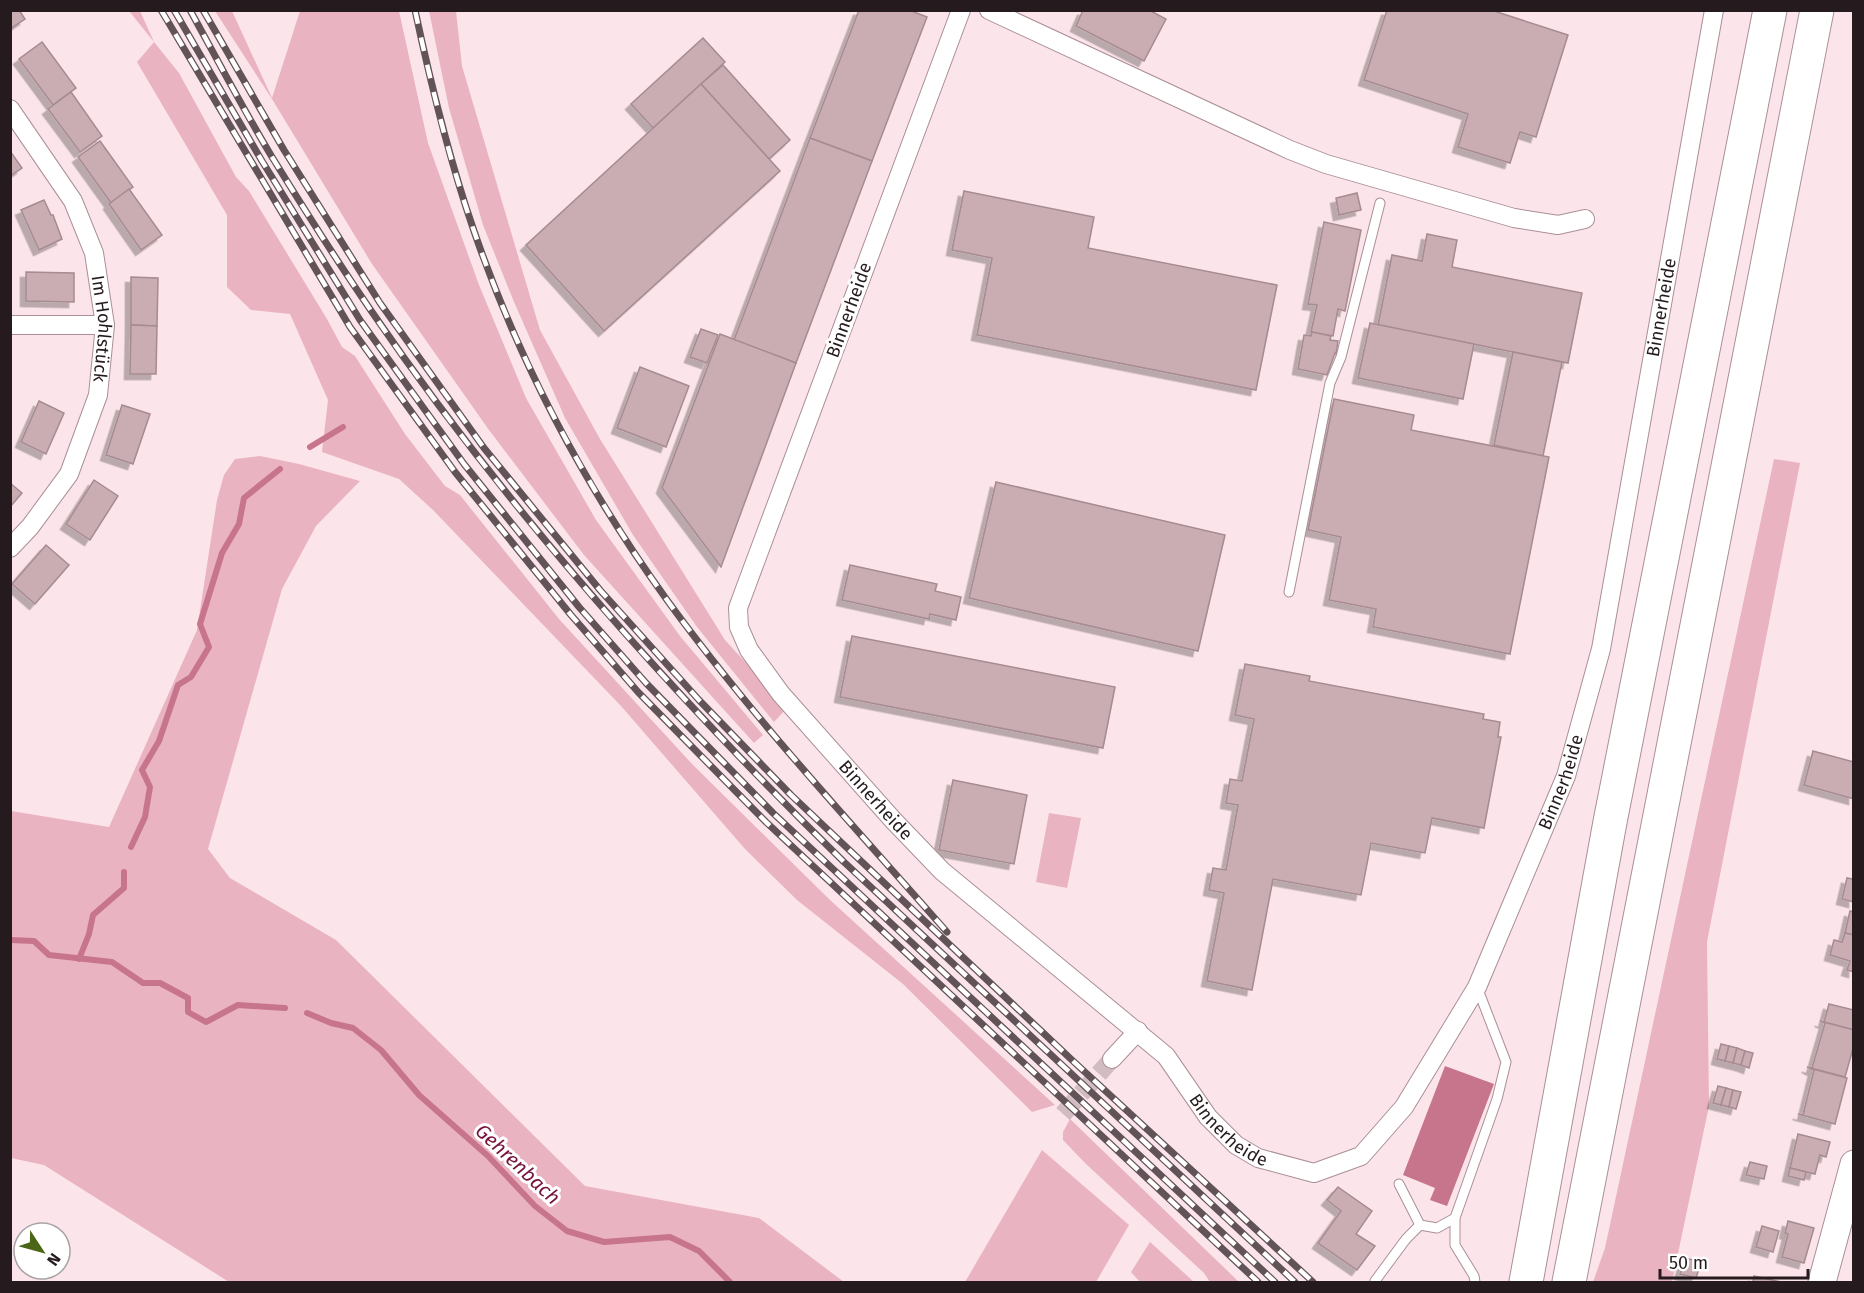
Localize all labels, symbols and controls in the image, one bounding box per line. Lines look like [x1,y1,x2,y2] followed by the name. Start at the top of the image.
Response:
[1642,256,1681,359] street label: Binnerheide
[822,259,876,361] street label: Binnerheide
[87,274,116,384] street label: Im Hohlstück
[1534,732,1588,833] street label: Binnerheide
[834,756,917,845] street label: Binnerheide
[1184,1090,1270,1171] street label: Binnerheide
[471,1119,565,1209] water label: Gehrenbach
[12,1221,72,1281] north arrow
[1660,1242,1808,1280] scale bar
[43,1250,65,1269] text: N
[1669,1252,1708,1274] text: 50 m

